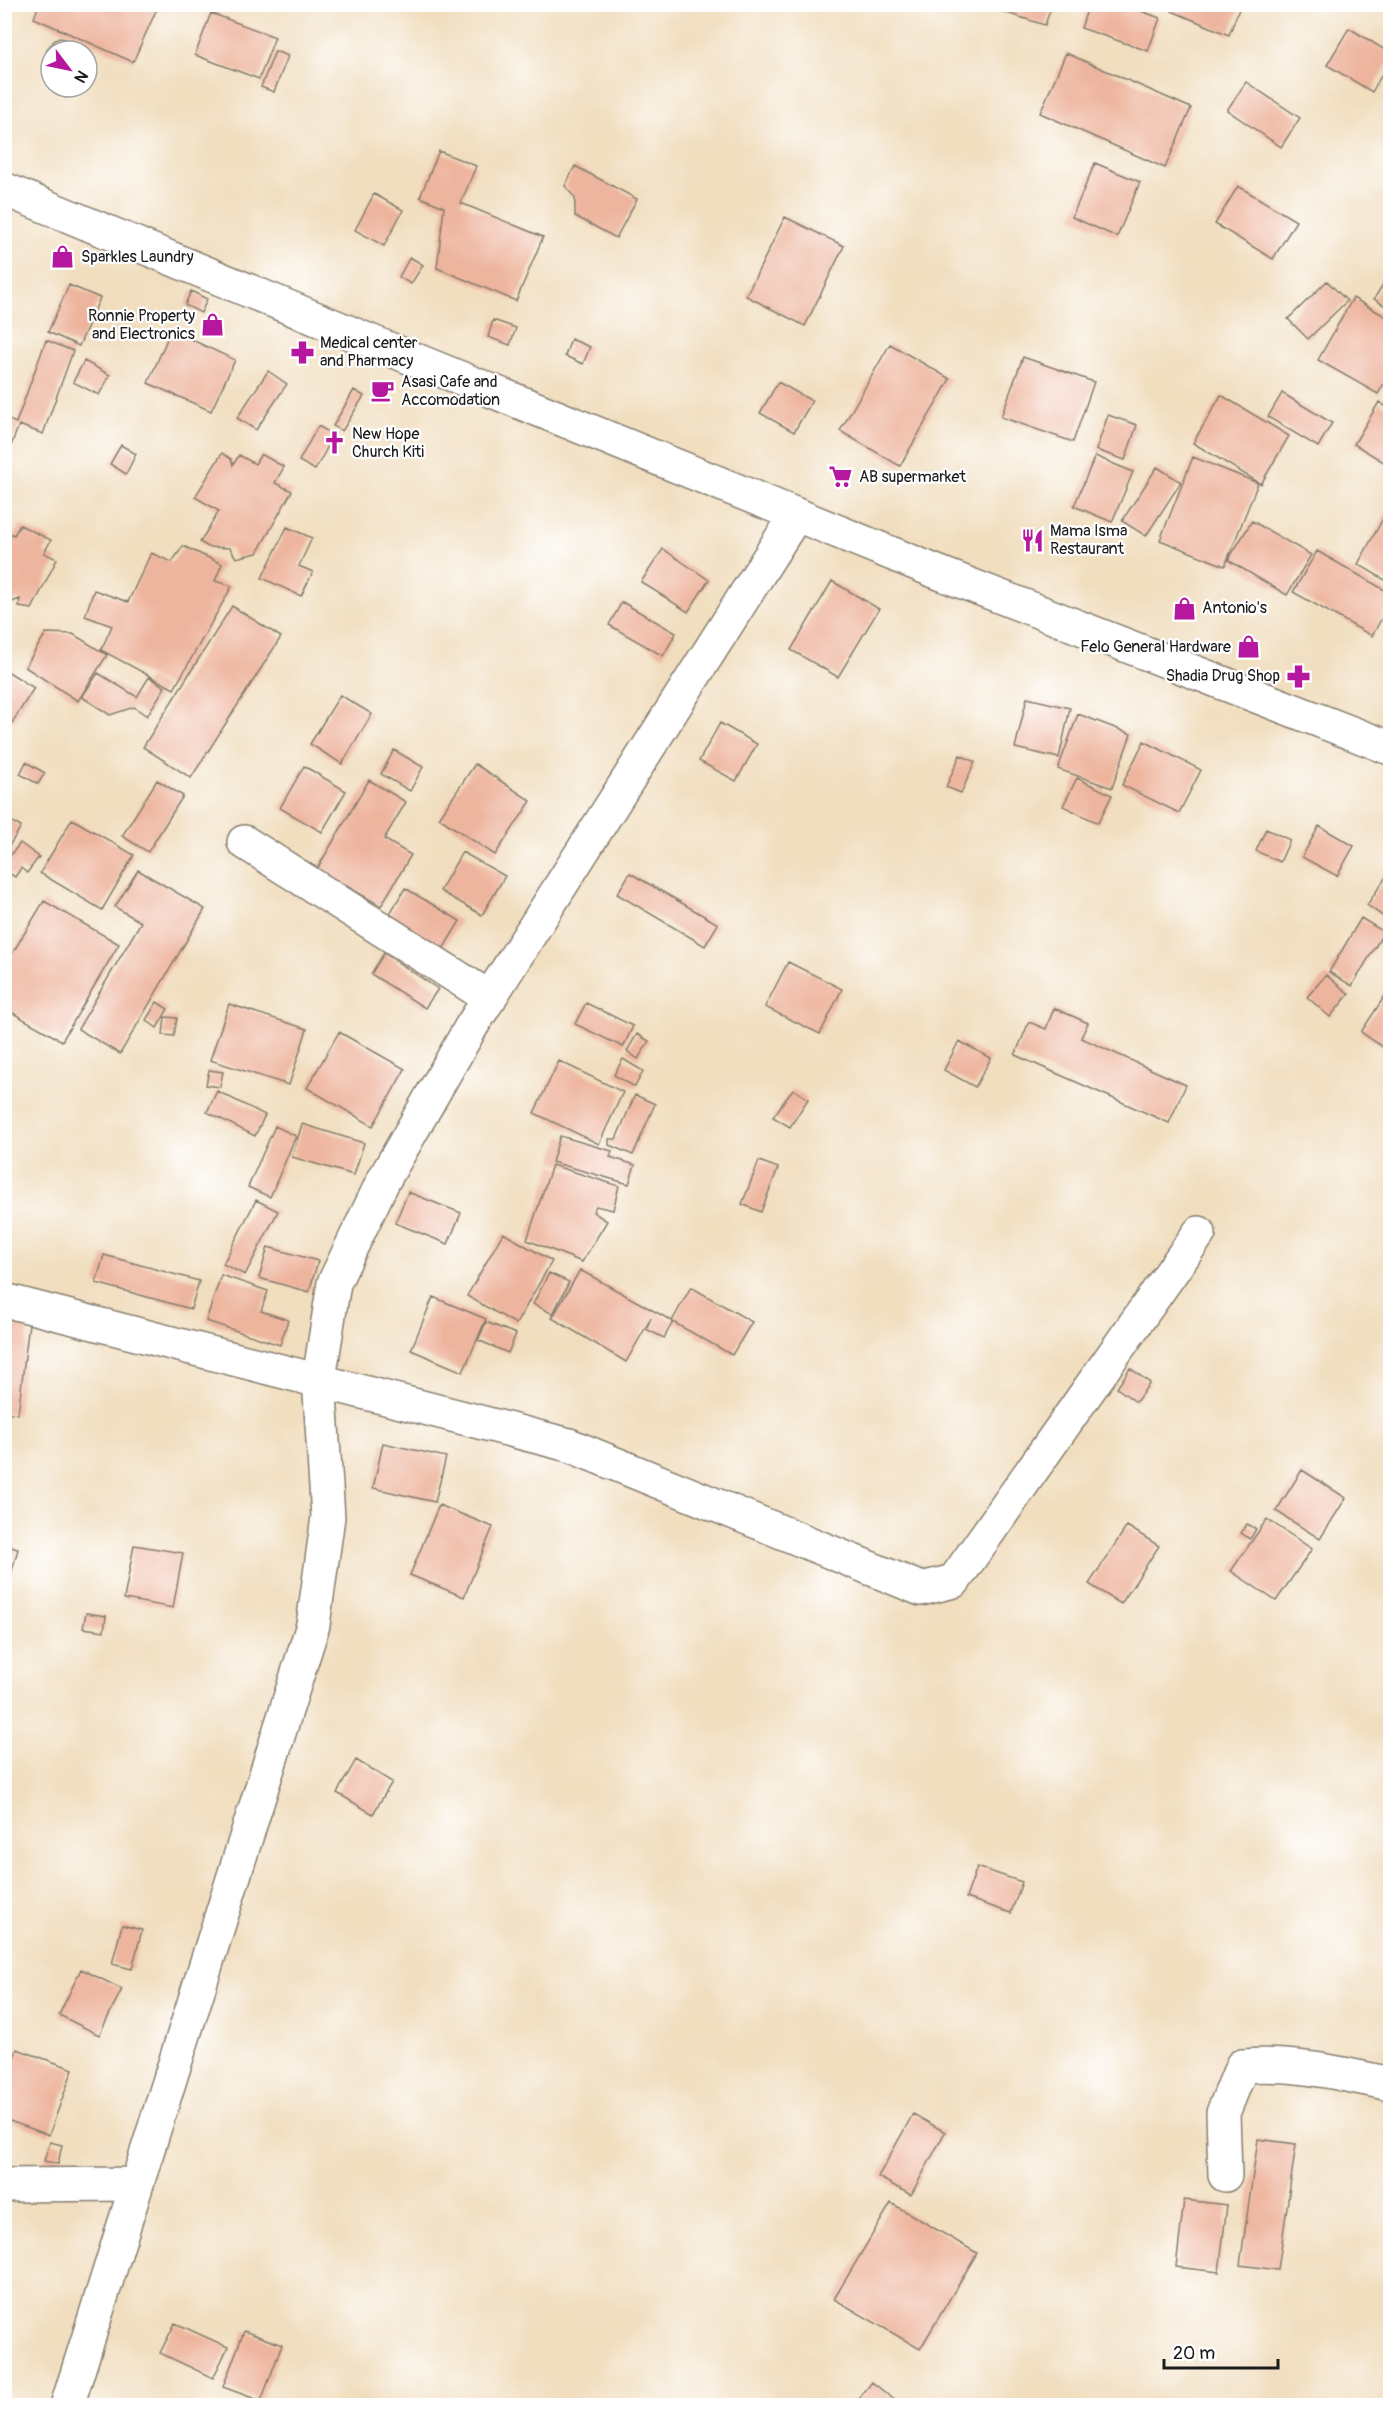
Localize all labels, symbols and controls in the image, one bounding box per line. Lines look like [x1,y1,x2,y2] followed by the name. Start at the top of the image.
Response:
[39,39,99,99] north arrow
[69,67,92,86] text: N
[50,244,76,270] shop icon: Sparkles Laundry
[81,247,194,267] place label: Sparkles Laundry
[88,306,195,344] place label: Ronnie Property and Electronics
[200,312,226,338] shop icon: Ronnie Property and Electronics
[320,333,418,371] place label: Medical center and Pharmacy
[289,339,315,365] pharmacy icon: Medical center and Pharmacy
[401,372,500,410] place label: Asasi Cafe and Accomodation
[370,378,396,404] cafe icon: Asasi Cafe and Accomodation
[352,424,424,462] place label: New Hope Church Kiti
[321,430,347,456] church icon: New Hope Church Kiti
[828,464,854,490] supermarket icon: AB supermarket
[859,467,966,487] place label: AB supermarket
[1050,521,1127,559] place label: Mama Isma Restaurant
[1019,527,1045,553] restaurant icon: Mama Isma Restaurant
[1171,595,1197,621] shop icon: Antonio's
[1202,598,1267,618] place label: Antonio's
[1236,634,1262,660] shop icon: Felo General Hardware
[1080,637,1231,657] place label: Felo General Hardware
[1285,663,1311,689] pharmacy icon: Shadia Drug Shop
[1166,666,1280,686] place label: Shadia Drug Shop
[1164,2332,1278,2370] scale bar
[1173,2342,1215,2365] text: 20 m

